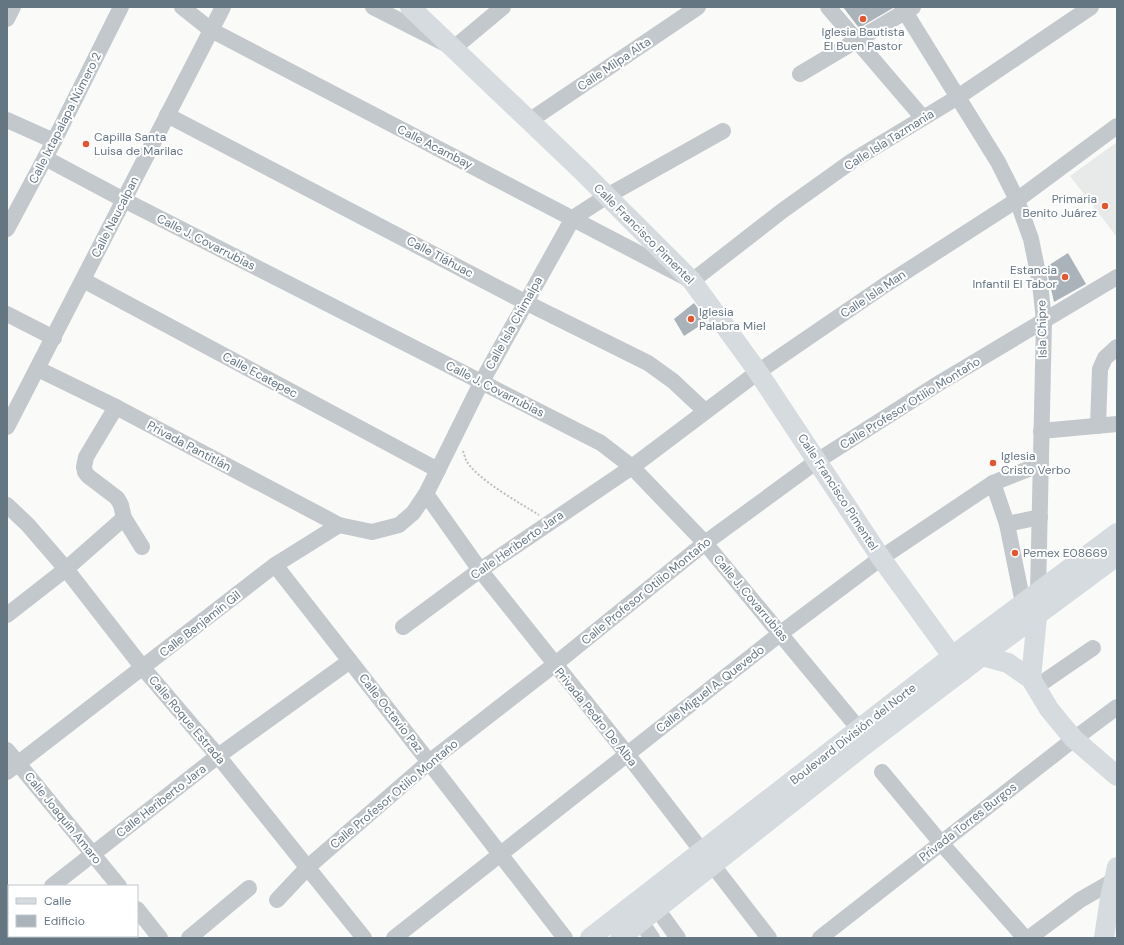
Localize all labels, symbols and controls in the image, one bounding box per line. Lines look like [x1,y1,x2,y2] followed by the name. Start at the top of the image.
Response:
[858,14,868,24] marker: Iglesia Bautista El Buen Pastor
[822,24,904,54] place label: Iglesia Bautista El Buen Pastor
[574,34,654,94] street label: Calle Milpa Alta
[25,50,105,186] street label: Calle Ixtapalapa Número 2
[841,106,937,174] street label: Calle Isla Tazmania
[394,121,476,173] street label: Calle Acambay
[94,129,184,159] place label: Capilla Santa Luisa de Marilac
[81,139,91,149] marker: Capilla Santa Luisa de Marilac
[88,174,142,260] street label: Calle Naucalpan
[590,180,698,288] street label: Calle Francisco Pimentel
[1022,191,1097,221] place label: Primaria Benito Juárez
[1100,201,1110,211] marker: Primaria Benito Juárez
[154,210,258,274] street label: Calle J. Covarrubias
[404,233,476,281] street label: Calle Tláhuac
[973,262,1058,292] place label: Estancia Infantil El Tabor
[837,266,909,322] street label: Calle Isla Man
[1060,272,1070,282] marker: Estancia Infantil El Tabor
[482,274,546,372] street label: Calle Isla Chimalpa
[1033,300,1051,358] street label: Isla Chipre
[699,304,766,334] place label: Iglesia Palabra Miel
[686,314,696,324] marker: Iglesia Palabra Miel
[220,348,301,402] street label: Calle Ecatepec
[837,353,983,453] street label: Calle Profesor Otilio Montaño
[443,357,547,421] street label: Calle J. Covarrubias
[144,417,234,475] street label: Privada Pantitlán
[794,431,882,553] street label: Calle Francisco Pimentel
[1001,448,1071,478] place label: Iglesia Cristo Verbo
[988,458,998,468] marker: Iglesia Cristo Verbo
[467,507,567,583] street label: Calle Heriberto Jara
[578,534,714,648] street label: Calle Profesor Otilio Montaño
[1023,545,1107,561] place label: Pemex E08669
[1010,548,1020,558] marker: Pemex E08669
[710,551,792,645] street label: Calle J. Covarrubias
[156,587,244,661] street label: Calle Benjamín Gil
[652,642,768,736] street label: Calle Miguel A. Quevedo
[551,664,641,770] street label: Privada Pedro De Alba
[355,670,427,756] street label: Calle Octavio Paz
[145,672,229,768] street label: Calle Roque Estrada
[787,680,919,788] street label: Boulevard División del Norte
[327,736,461,852] street label: Calle Profesor Otilio Montaño
[113,761,209,841] street label: Calle Heriberto Jara
[21,769,105,867] street label: Calle Joaquín Amaro
[916,779,1020,865] street label: Privada Torres Burgos
[8,885,138,937] legend
[44,893,71,909] text: Calle
[44,913,85,929] text: Edificio

